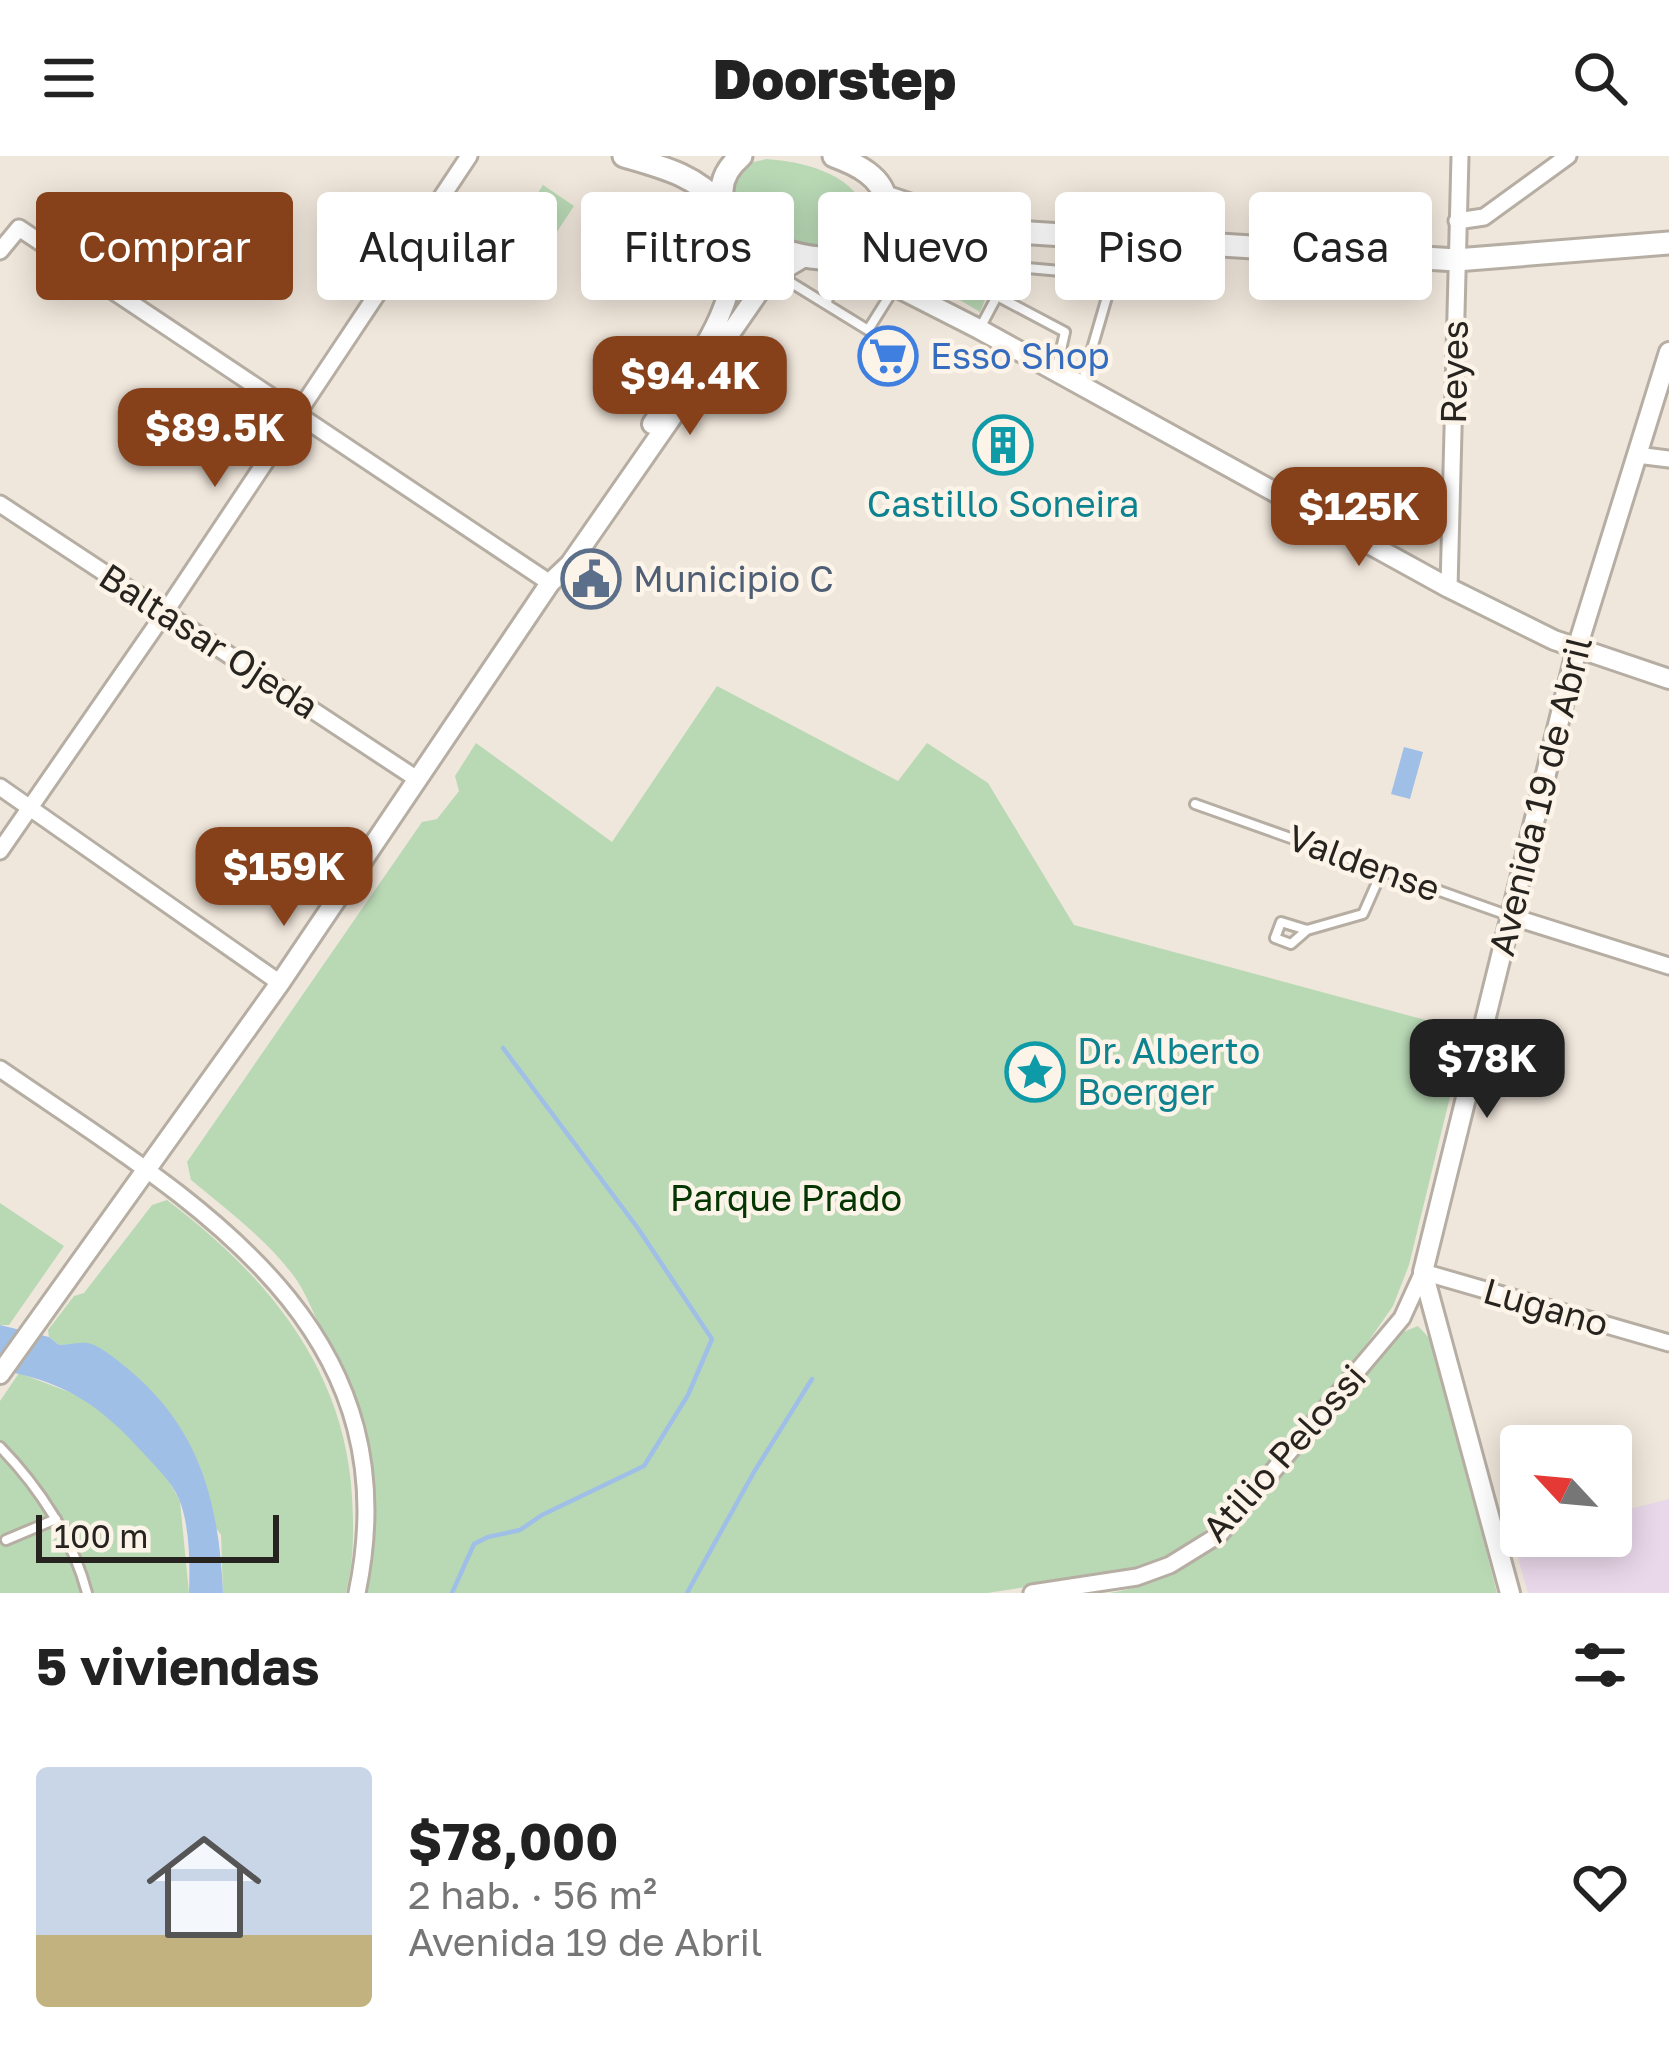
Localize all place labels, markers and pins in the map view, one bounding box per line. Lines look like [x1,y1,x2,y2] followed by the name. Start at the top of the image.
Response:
[857,325,919,387] supermarket icon: Esso Shop
[930,334,1110,377] place label: Esso Shop
[592,336,788,438] pin: $94.4K
[117,388,313,490] pin: $89.5K
[972,414,1034,476] building icon: Castillo Soneira
[1275,467,1443,569] pin: $125K
[867,482,1139,525] place label: Castillo Soneira
[560,548,622,610] public building icon: Municipio C
[633,557,834,600] place label: Municipio C
[200,827,368,929] pin: $159K
[1416,1019,1558,1121] pin: $78K
[1077,1029,1260,1113] place label: Dr. Alberto Boerger
[1004,1041,1066,1103] place icon: Dr. Alberto Boerger

